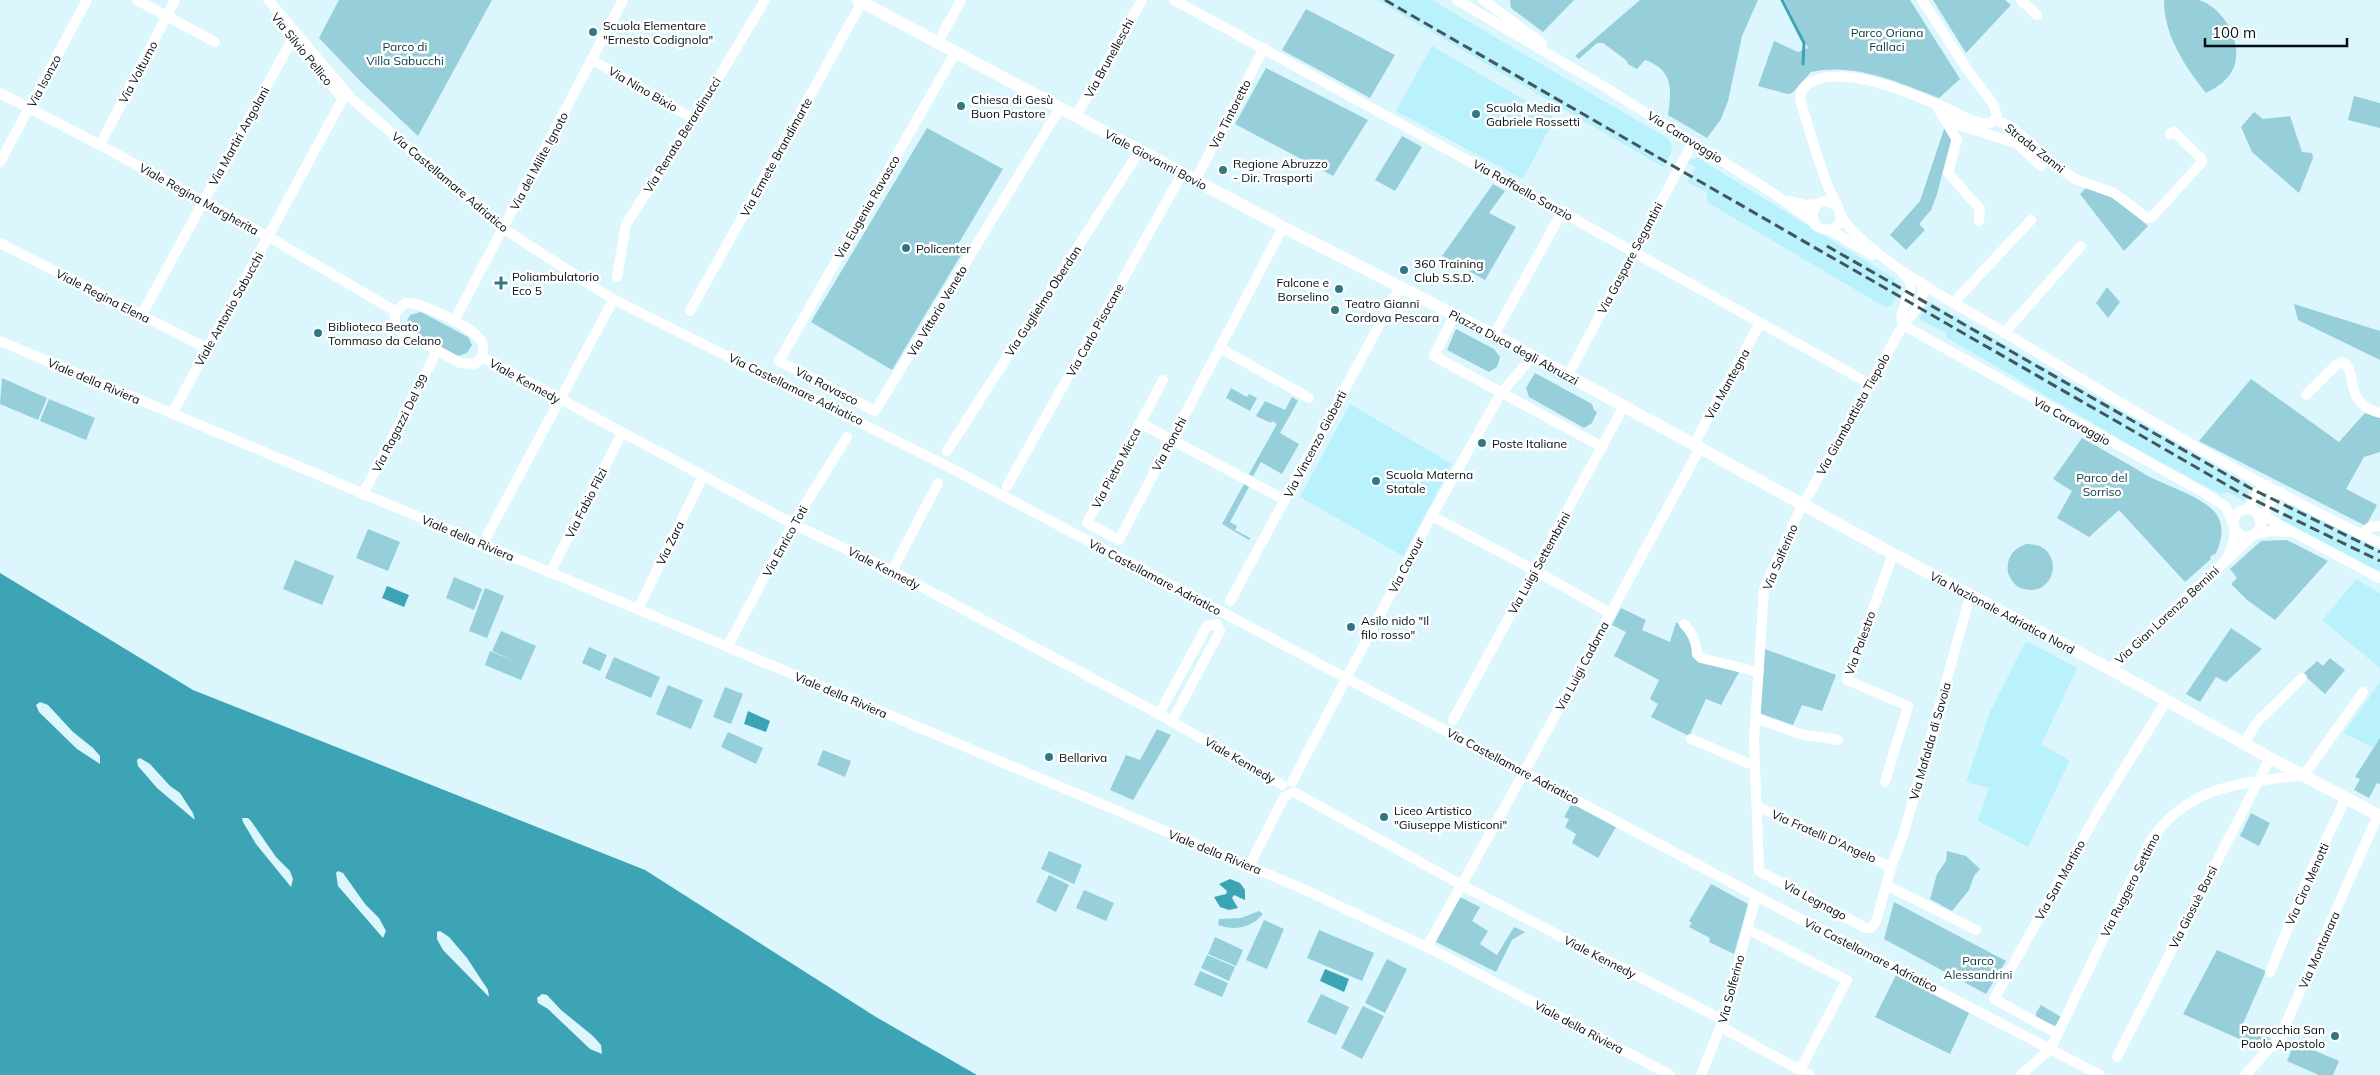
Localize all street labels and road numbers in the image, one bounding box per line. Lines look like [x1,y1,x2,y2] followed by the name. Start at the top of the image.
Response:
[268,10,336,89] street label: Via Silvio Pellico
[1081,16,1137,100] street label: Via Brunelleschi
[115,38,161,106] street label: Via Volturno
[24,52,64,110] street label: Via Isonzo
[606,63,680,115] street label: Via Nino Bixio
[640,74,724,196] street label: Via Renato Berardinucci
[1206,77,1254,151] street label: Via Tintoretto
[206,84,273,188] street label: Via Martiri Angolani
[737,95,815,219] street label: Via Ermete Brandimarte
[1645,108,1725,166] street label: Via Caravaggio
[507,109,571,213] street label: Via del Milite Ignoto
[2002,120,2068,176] street label: Strada Zanni
[1102,126,1210,193] street label: Viale Giovanni Bovio
[388,129,512,235] street label: Via Castellamare Adriatico
[831,152,903,261] street label: Via Eugenia Ravasco
[1470,156,1576,224] street label: Via Raffaello Sanzio
[137,160,261,238] street label: Viale Regina Margherita
[1594,200,1666,316] street label: Via Gaspare Segantini
[1002,243,1084,359] street label: Via Guglielmo Oberdan
[191,249,267,369] street label: Viale Antonio Sabucchi
[904,263,970,359] street label: Via Vittorio Veneto
[53,266,153,326] street label: Viale Regina Elena
[1063,281,1127,379] street label: Via Carlo Pisacane
[1447,306,1582,388] street label: Piazza Duca degli Abruzzi
[1701,346,1753,422] street label: Via Mantegna
[726,350,866,428] street label: Via Castellamare Adriatico
[1813,350,1893,478] street label: Via Giambattista Tiepolo
[45,355,143,407] street label: Viale della Riviera
[487,355,564,407] street label: Viale Kennedy
[793,364,861,408] street label: Via Ravasco
[369,371,431,475] street label: Via Ragazzi Del '99
[1280,388,1350,500] street label: Via Vincenzo Gioberti
[2031,394,2113,448] street label: Via Caravaggio
[1148,414,1190,474] street label: Via Ronchi
[1088,425,1144,511] street label: Via Pietro Micca
[562,465,610,541] street label: Via Fabio Filzi
[759,503,811,579] street label: Via Enrico Toti
[1505,509,1573,617] street label: Via Luigi Settembrini
[419,512,517,564] street label: Viale della Riviera
[653,518,687,568] street label: Via Zara
[1759,522,1801,592] street label: Via Solferino
[1385,534,1427,596] street label: Via Cavour
[1086,536,1224,618] street label: Via Castellamare Adriatico
[845,543,923,593] street label: Viale Kennedy
[2112,563,2222,667] street label: Via Gian Lorenzo Bernini
[1928,568,2077,657] street label: Via Nazionale Adriatica Nord
[1842,609,1879,677] street label: Via Palestro
[1552,619,1612,713] street label: Via Luigi Cadorna
[792,669,890,721] street label: Viale della Riviera
[1906,680,1954,802] street label: Via Mafalda di Savoia
[1444,725,1582,807] street label: Via Castellamare Adriatico
[1202,734,1279,787] street label: Viale Kennedy
[1769,806,1879,866] street label: Via Fratelli D'Angelo
[1166,826,1264,878] street label: Viale della Riviera
[2097,830,2163,939] street label: Via Ruggero Settimo
[2032,837,2088,923] street label: Via San Martino
[2282,840,2332,928] street label: Via Ciro Menotti
[2166,863,2220,951] street label: Via Giosuè Borsi
[1781,877,1850,923] street label: Via Legnago
[2295,909,2343,991] street label: Via Montanara
[1802,915,1940,995] street label: Via Castellamare Adriatico
[1561,932,1639,982] street label: Viale Kennedy
[1715,953,1747,1025] street label: Via Solferino
[1532,997,1626,1057] street label: Viale della Riviera

